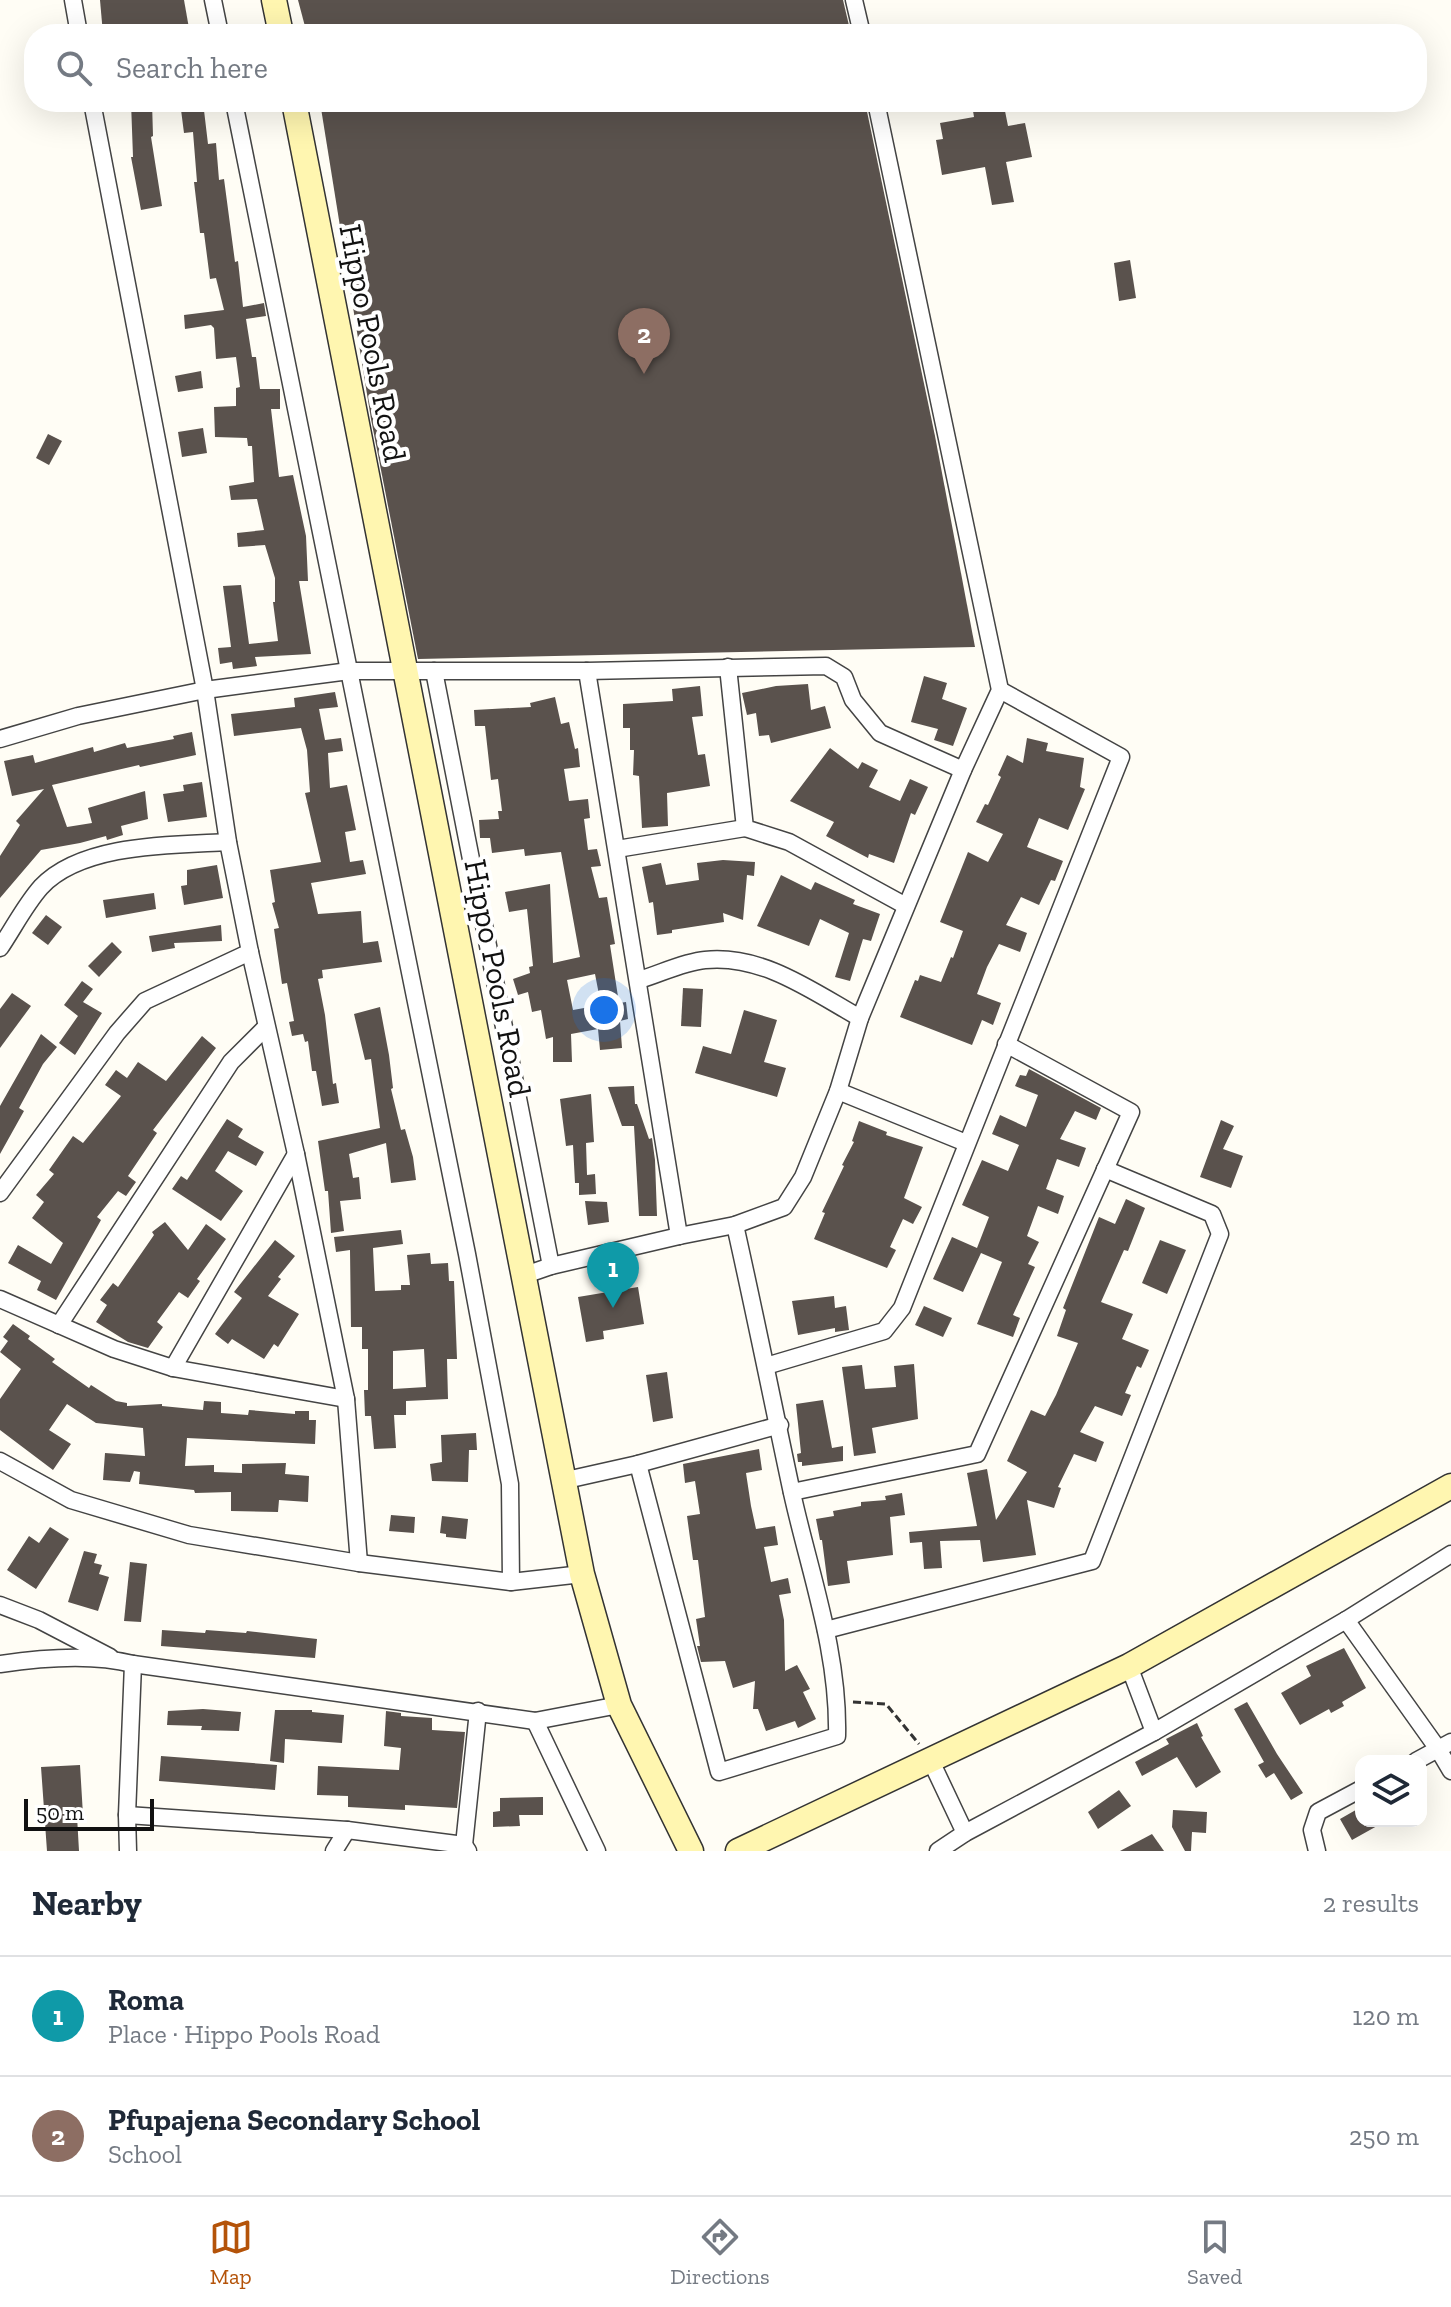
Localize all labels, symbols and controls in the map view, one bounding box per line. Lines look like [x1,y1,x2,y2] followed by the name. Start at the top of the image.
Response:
[24,24,1427,112] search box
[52,46,96,90] icon: search
[116,50,268,86] text: Search here
[331,221,415,465] street label: Hippo Pools Road
[618,308,670,374] pin: 2
[456,856,540,1100] street label: Hippo Pools Road
[584,990,624,1030] your location
[587,1242,639,1308] pin: 1
[1355,1755,1427,1827] map controls
[1355,1755,1427,1827] button: layers
[24,1795,154,1831] scale bar
[36,1799,84,1826] text: 50 m
[32,1883,142,1924] text: Nearby
[1323,1887,1419,1919] text: 2 results
[108,1982,184,2018] text: Roma
[53,2000,63,2032] text: 1
[1352,2000,1419,2032] text: 120 m
[108,2018,380,2050] text: Place · Hippo Pools Road
[108,2102,480,2138] text: Pfupajena Secondary School
[51,2120,65,2152] text: 2
[1349,2120,1419,2152] text: 250 m
[108,2138,182,2170] text: School
[209,2215,253,2290] tab: Map
[670,2215,770,2290] tab: Directions
[1187,2215,1242,2290] tab: Saved

